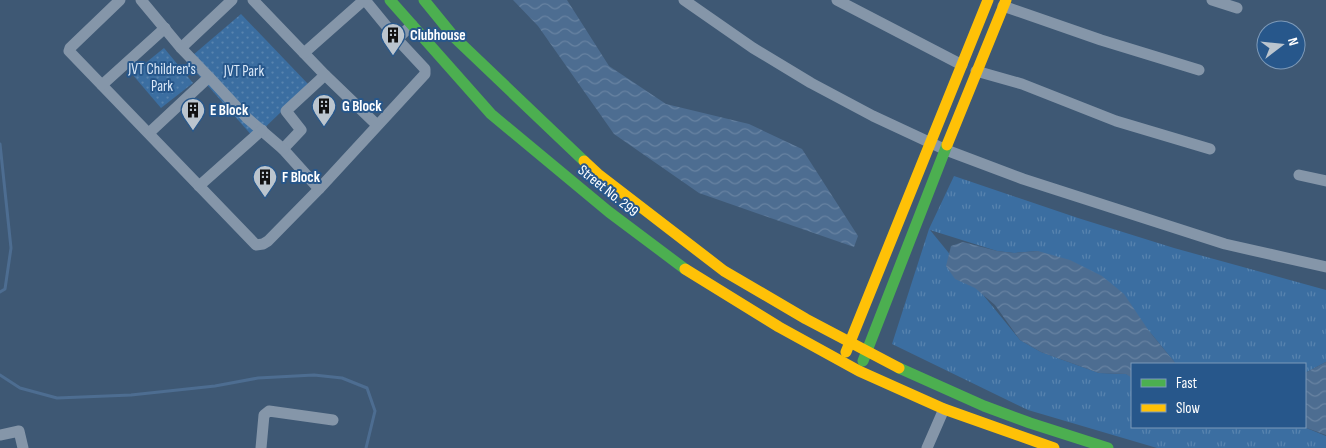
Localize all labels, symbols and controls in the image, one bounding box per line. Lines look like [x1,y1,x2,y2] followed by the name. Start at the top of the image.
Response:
[1256,20,1306,70] north arrow
[380,22,406,56] building icon: Clubhouse
[410,26,466,45] place label: Clubhouse
[1284,36,1302,47] text: N
[127,60,196,96] park label: JVT Children's Park
[223,62,264,81] park label: JVT Park
[311,93,337,127] building icon: G Block
[180,97,206,131] building icon: E Block
[342,97,382,116] place label: G Block
[210,101,249,120] place label: E Block
[574,161,642,221] street label: Street No. 299
[252,164,278,198] building icon: F Block
[282,168,321,187] place label: F Block
[1131,363,1306,428] legend
[1176,374,1198,393] text: Fast
[1176,399,1200,418] text: Slow

